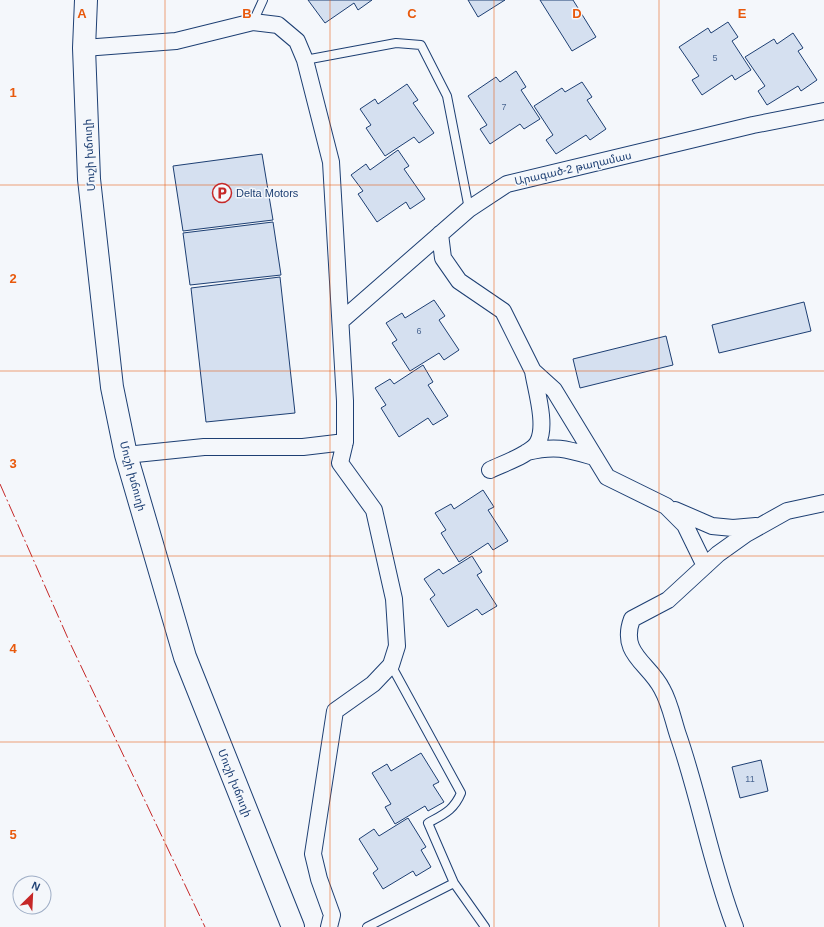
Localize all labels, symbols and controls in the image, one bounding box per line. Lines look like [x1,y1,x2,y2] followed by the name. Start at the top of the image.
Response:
[77,6,87,21] text: A
[242,6,252,21] text: B
[407,6,417,21] text: C
[572,6,582,21] text: D
[738,6,747,21] text: E
[712,53,718,63] house number: 5
[9,85,17,100] text: 1
[501,102,507,112] house number: 7
[81,119,98,191] street label: Մուշի խճուղի
[513,149,633,188] street label: Արագած-2 թաղամաս
[211,182,233,204] parking icon: Delta Motors
[236,187,299,199] place label: Delta Motors
[9,271,17,286] text: 2
[416,326,422,336] house number: 6
[117,440,148,513] street label: Մուշի խճուղի
[9,456,17,471] text: 3
[9,641,17,656] text: 4
[215,747,254,819] street label: Մուշի խճուղի
[745,774,755,784] house number: 11
[9,827,17,842] text: 5
[12,875,52,915] north arrow
[30,879,42,893] text: N

